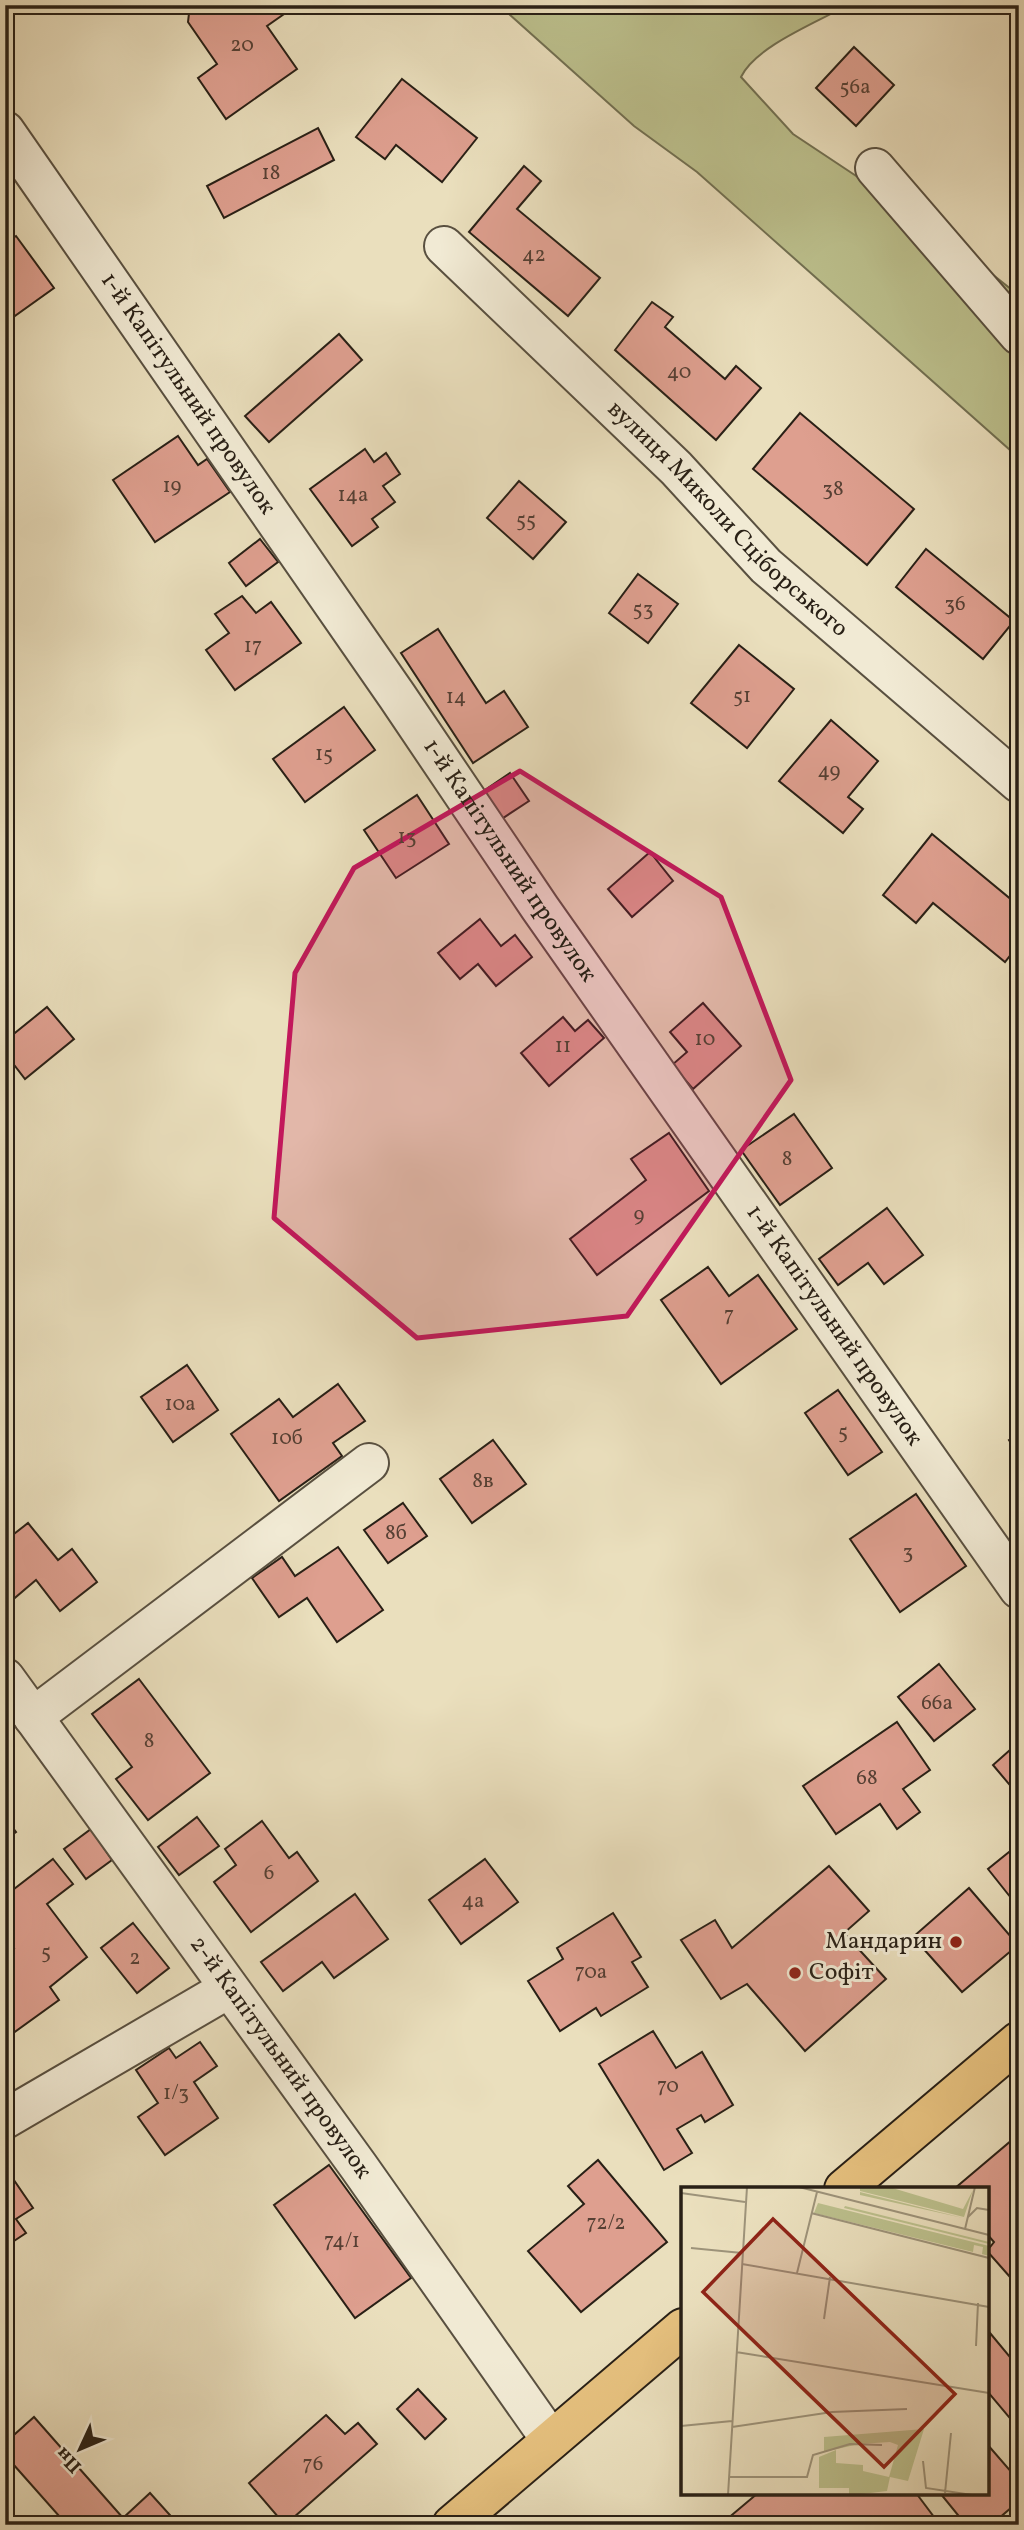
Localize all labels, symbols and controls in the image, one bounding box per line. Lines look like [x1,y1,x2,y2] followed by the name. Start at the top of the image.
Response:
[230,31,254,60] house number: 20
[839,73,871,102] house number: 56а
[262,159,280,188] house number: 18
[522,241,546,270] house number: 42
[91,266,284,522] street label: 1-й Капітульний провулок
[667,358,691,387] house number: 40
[599,393,855,646] street label: вулиця Миколи Сціборського
[162,472,182,501] house number: 19
[822,475,844,504] house number: 38
[337,481,369,510] house number: 14а
[516,506,536,535] house number: 55
[944,590,966,619] house number: 36
[633,595,653,624] house number: 53
[244,632,262,661] house number: 17
[733,682,751,711] house number: 51
[446,683,466,712] house number: 14
[414,732,604,990] street label: 1-й Капітульний провулок
[315,740,333,769] house number: 15
[818,757,841,786] house number: 49
[398,823,416,852] house number: 13
[695,1025,715,1054] house number: 10
[555,1032,571,1061] house number: 11
[782,1145,792,1174] house number: 8
[737,1198,931,1453] street label: 1-й Капітульний провулок
[634,1201,645,1230] house number: 9
[724,1301,734,1330] house number: 7
[164,1390,196,1419] house number: 10а
[838,1418,848,1447] house number: 5
[271,1424,303,1453] house number: 10б
[472,1467,494,1496] house number: 8в
[385,1519,407,1548] house number: 8б
[903,1538,913,1567] house number: 3
[921,1689,953,1718] house number: 66а
[144,1727,154,1756] house number: 8
[856,1764,878,1793] house number: 68
[264,1859,274,1888] house number: 6
[462,1887,485,1916] house number: 4а
[825,1925,942,1959] place label: Мандарин
[181,1930,380,2186] street label: 2-й Капітульний провулок
[948,1934,964,1950] marker: Мандарин
[41,1938,51,1967] house number: 5
[129,1944,141,1973] house number: 2
[809,1956,874,1990] place label: Софіт
[575,1958,607,1987] house number: 70а
[787,1965,803,1981] marker: Софіт
[657,2072,679,2101] house number: 70
[163,2079,189,2108] house number: 1/3
[681,2187,989,2495] inset map
[587,2209,625,2238] house number: 72/2
[324,2227,360,2256] house number: 74/1
[46,2414,116,2484] north arrow
[50,2441,88,2478] text: Пн
[303,2450,323,2479] house number: 76

